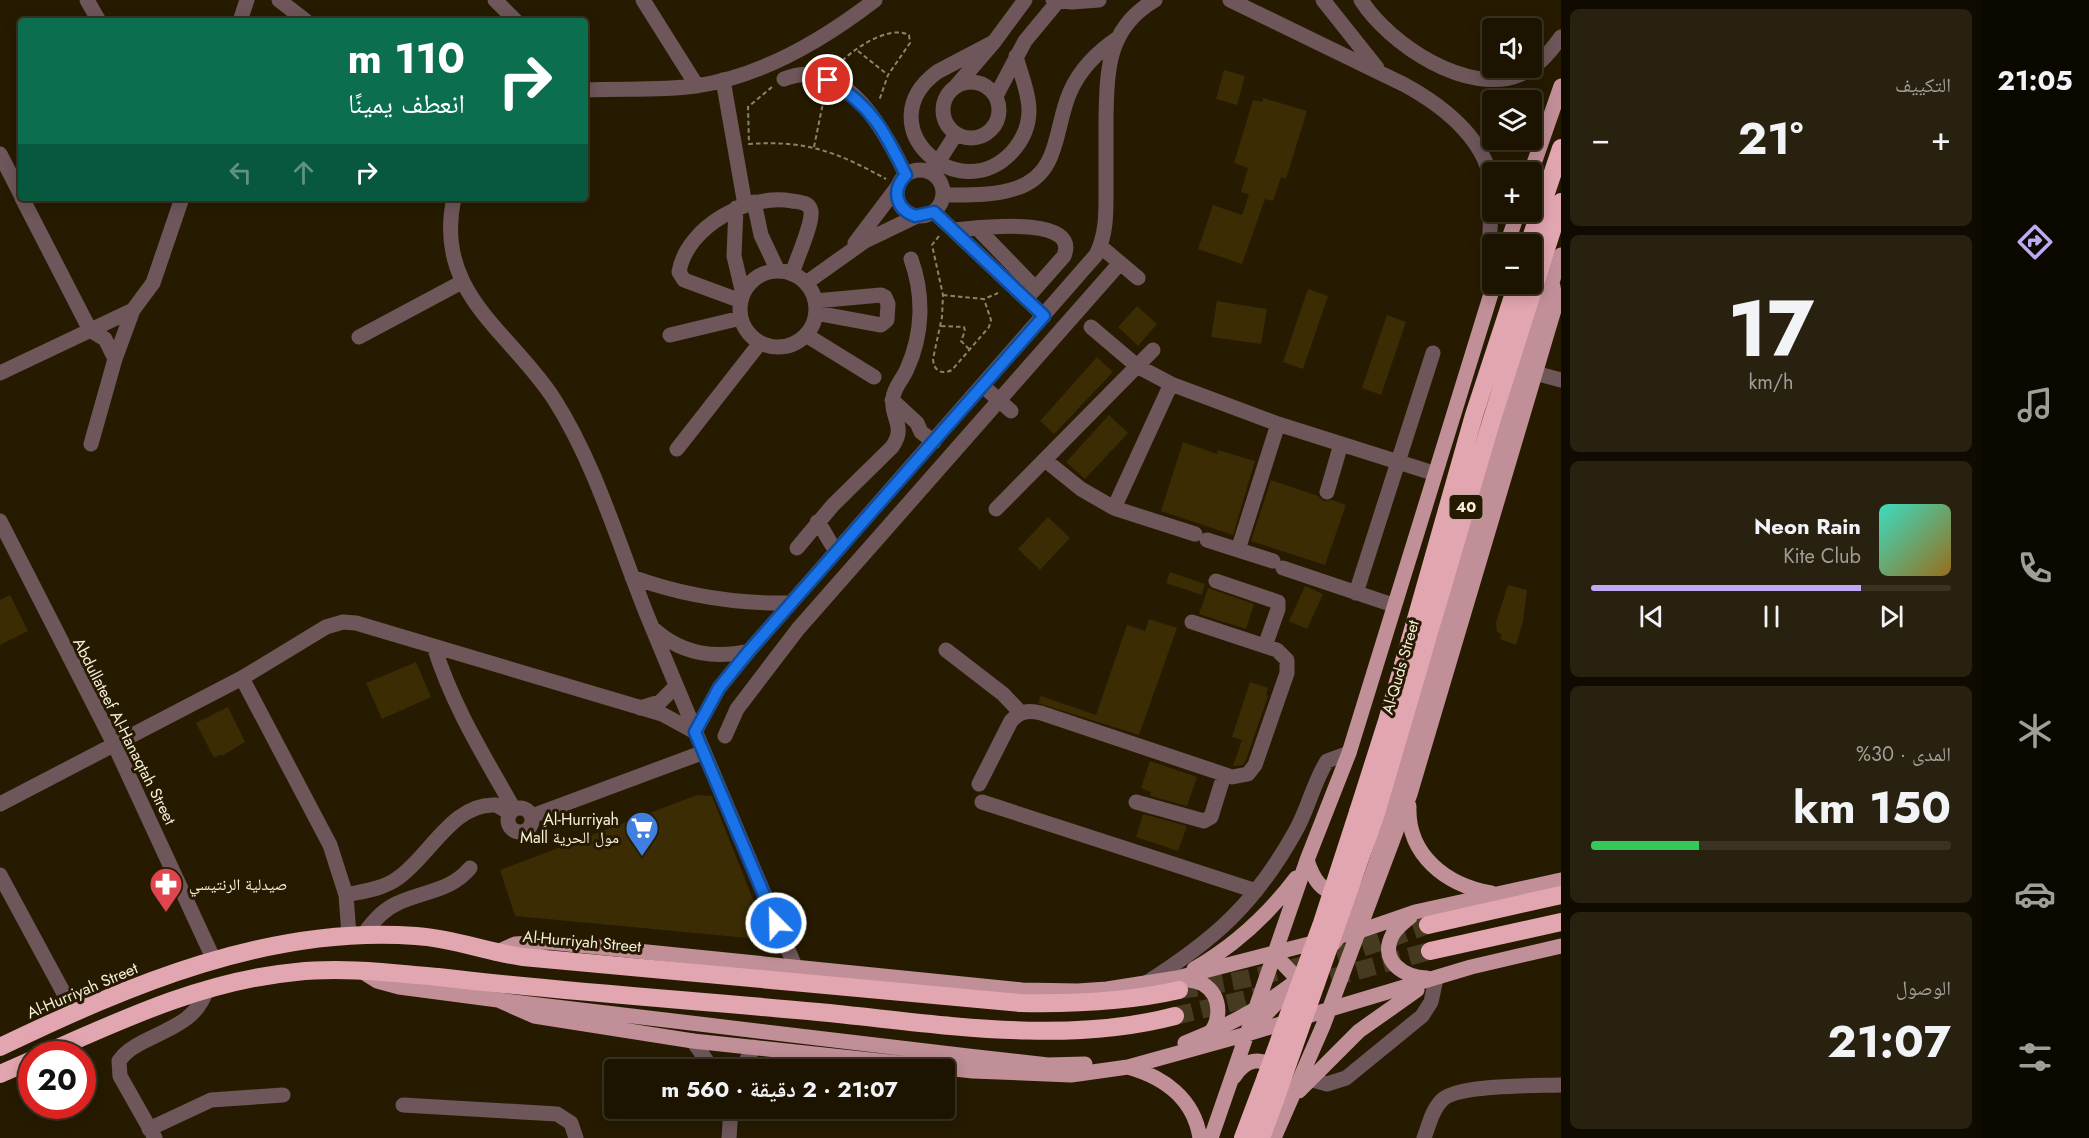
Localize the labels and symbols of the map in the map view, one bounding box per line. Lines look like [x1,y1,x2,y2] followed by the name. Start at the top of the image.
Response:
[802,54,853,105] pin
[1450,495,1482,519] road number: 40
[1376,617,1425,717] street label: Al-Quds Street
[67,634,182,829] street label: Abdullateef Al-Hanaqtah Street
[520,808,619,849] place label: ِAl-Hurriyah Mall مول الحرية
[624,810,660,857] supermarket icon: ِAl-Hurriyah Mall مول الحرية
[148,866,184,913] pharmacy icon: صيدلية الرنتيسي
[189,873,287,897] place label: صيدلية الرنتيسي
[744,891,808,955] position arrow
[522,925,642,958] street label: Al-Hurriyah Street
[23,957,141,1024] street label: Al-Hurriyah Street
[18,1041,96,1119] speed limit sign: 20

